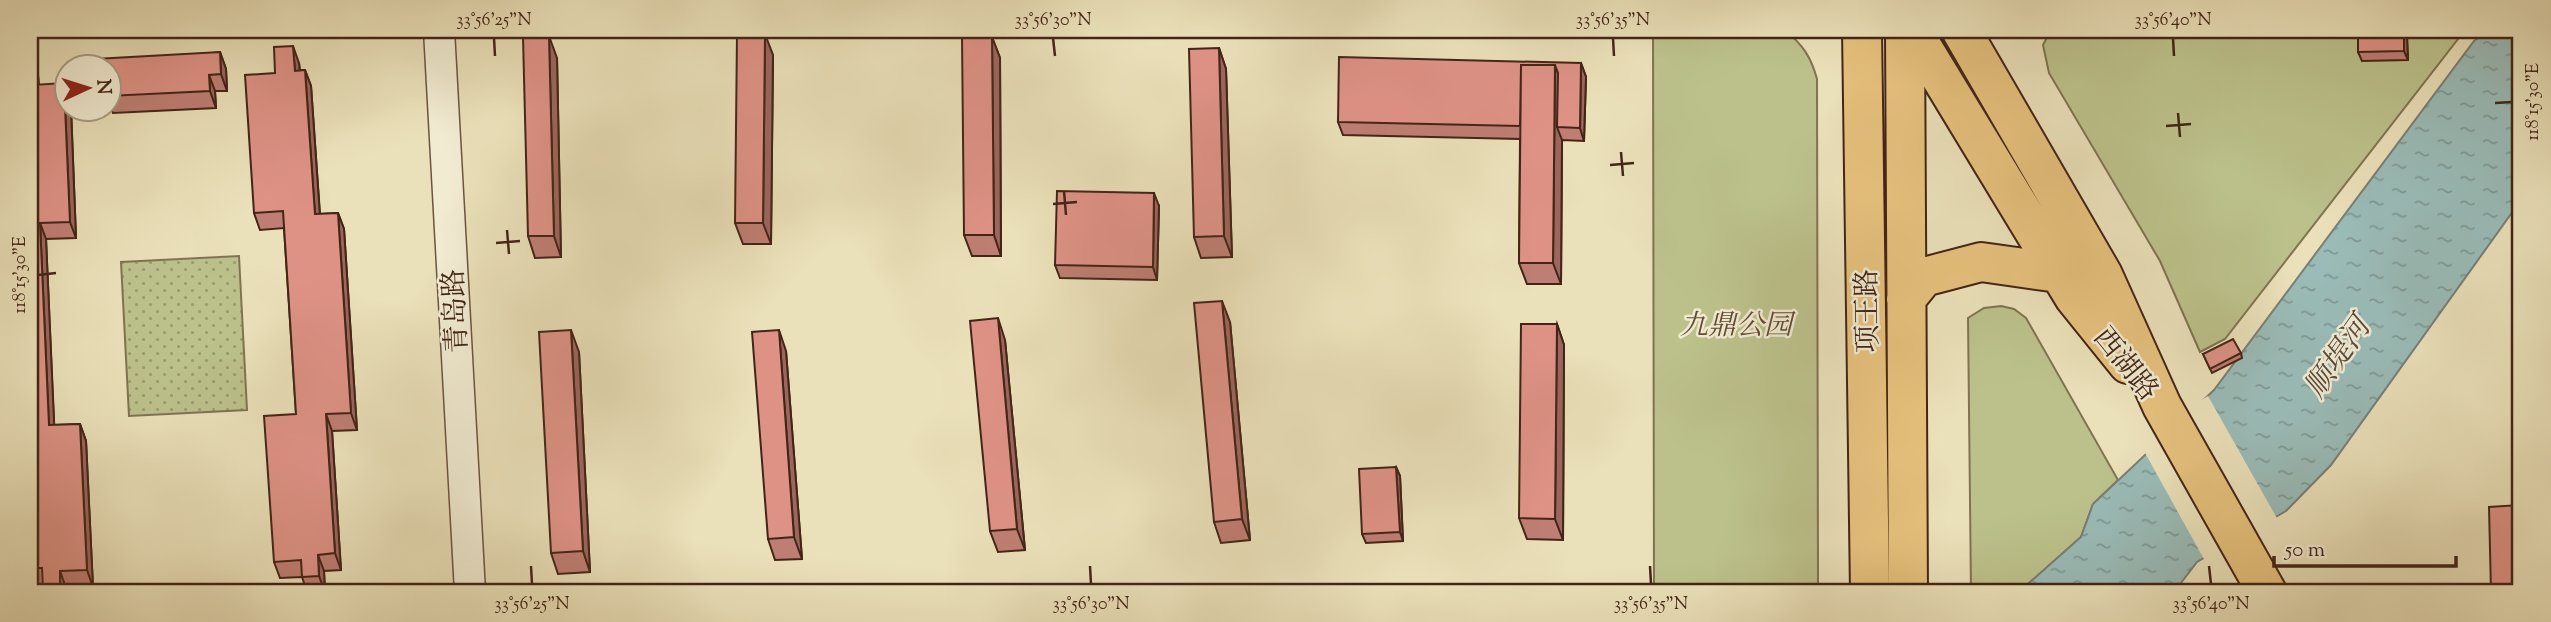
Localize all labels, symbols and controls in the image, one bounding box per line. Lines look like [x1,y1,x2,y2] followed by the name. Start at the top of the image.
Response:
[456,8,532,34] text: 33°56'25"N
[1014,8,1092,34] text: 33°56'30"N
[1576,8,1650,34] text: 33°56'35"N
[2134,8,2212,34] text: 33°56'40"N
[52,52,122,122] north arrow
[2521,63,2547,141] text: 118°15'30"E
[88,78,116,95] text: N
[8,236,34,314] text: 118°15'30"E
[435,268,479,354] street label: 青岛路
[1848,269,1890,353] street label: 项王路
[2296,305,2385,408] water label: 顺堤河
[1680,307,1796,347] park label: 九鼎公园
[2083,320,2167,410] street label: 西湖路
[2274,524,2456,568] scale bar
[2284,536,2325,566] text: 50 m
[494,592,570,618] text: 33°56'25"N
[1052,592,1130,618] text: 33°56'30"N
[1614,592,1688,618] text: 33°56'35"N
[2172,592,2250,618] text: 33°56'40"N

